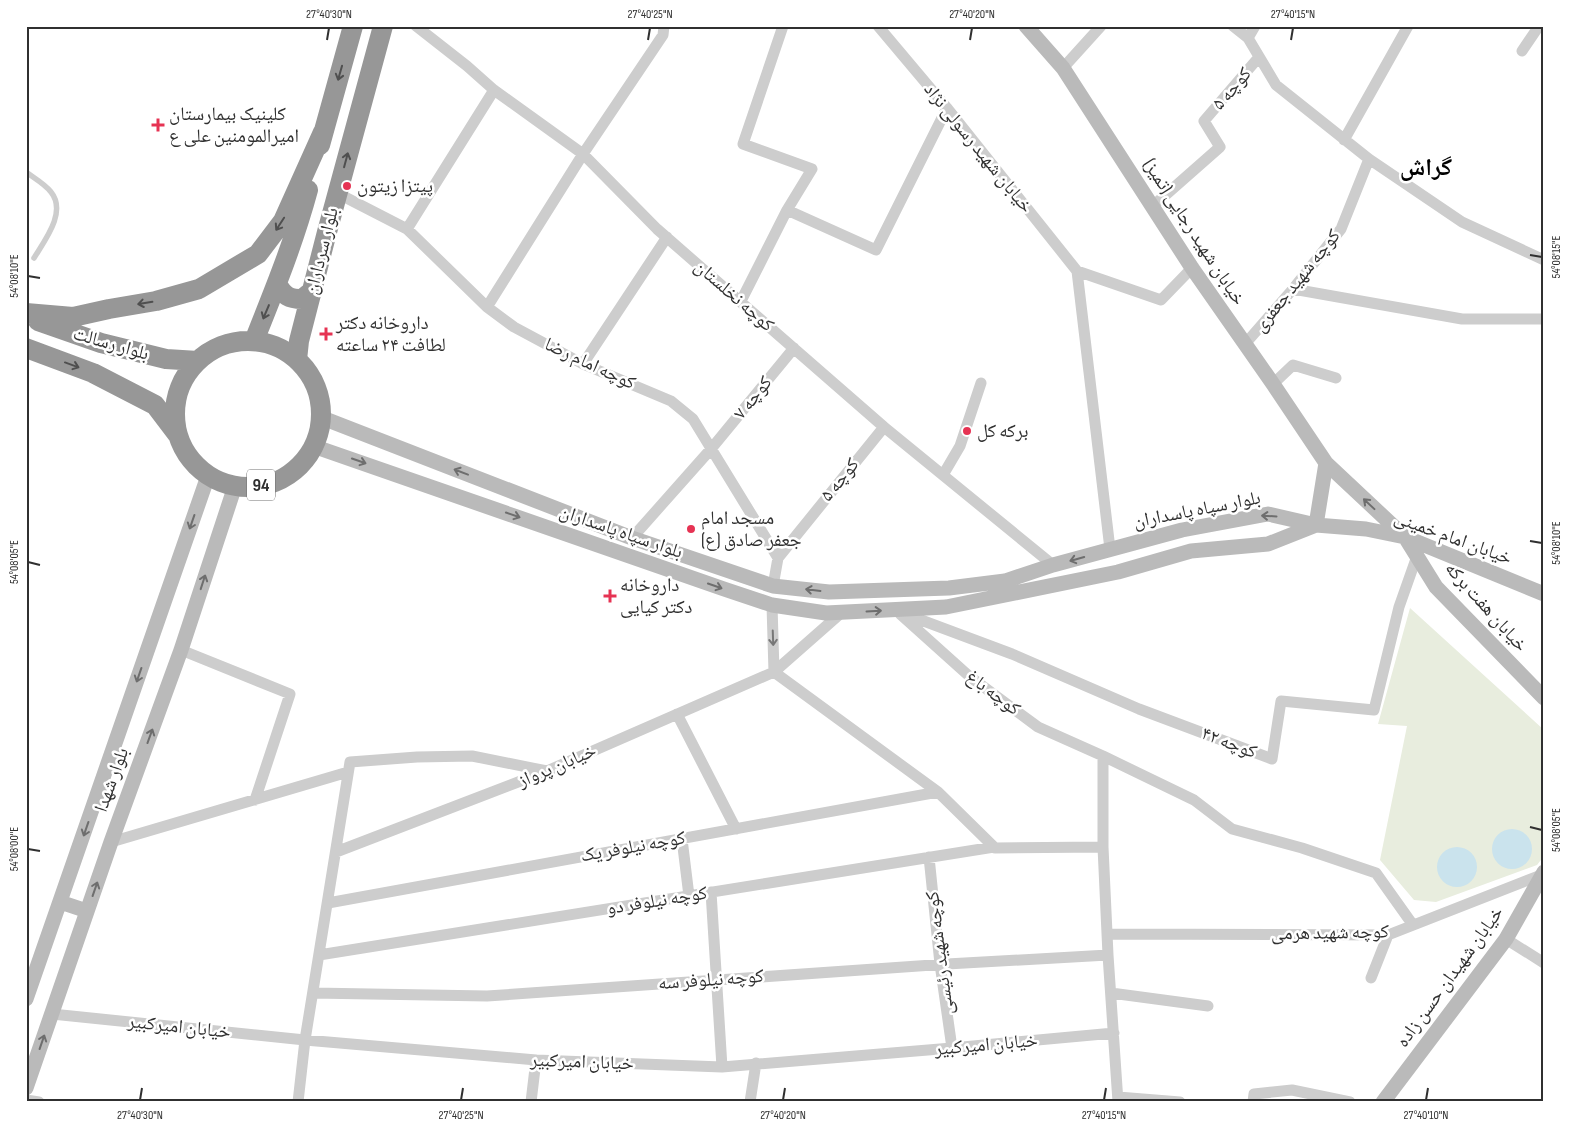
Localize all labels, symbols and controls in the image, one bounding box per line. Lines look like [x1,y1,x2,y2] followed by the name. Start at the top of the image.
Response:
[306,7,352,22] text: 27°40'30"N
[627,7,673,22] text: 27°40'25"N
[949,7,995,22] text: 27°40'20"N
[1271,7,1315,22] text: 27°40'15"N
[1207,63,1257,115] street label: کوچه ۵
[334,65,344,81] one-way arrow
[919,78,1037,218] street label: خیابان شهید رسولی نژاد
[169,103,299,148] place label: کلینیک بیمارستان امیرالمومنین علی ع
[151,118,165,132] marker: کلینیک بیمارستان امیرالمومنین علی ع
[342,152,351,168] one-way arrow
[1400,153,1453,182] district label: گراش
[1138,154,1250,310] street label: خیابان شهید رجایی (تمیز)
[357,175,433,198] place label: پیتزا زیتون
[341,180,353,192] marker: پیتزا زیتون
[300,205,344,297] street label: بلوار سرداران
[275,216,285,230] one-way arrow
[1248,225,1346,337] street label: کوچه شهید جعفری
[1549,236,1564,278] text: 54°08'15"E
[7,254,22,298] text: 54°08'10"E
[689,255,779,337] street label: کوچه نخلستان
[137,298,153,308] one-way arrow
[260,304,270,319] one-way arrow
[335,312,446,357] place label: داروخانه دکتر لطافت ۲۴ ساعته
[70,322,152,366] street label: بلوار رسالت
[320,328,332,340] marker: داروخانه دکتر لطافت ۲۴ ساعته
[540,333,639,396] street label: کوچه امام رضا
[64,361,79,370] one-way arrow
[729,372,777,424] street label: کوچه ۷
[977,420,1029,443] place label: برکه کل
[961,425,973,437] marker: برکه کل
[816,454,864,506] street label: کوچه ۵
[351,457,366,466] one-way arrow
[454,467,469,476] one-way arrow
[247,470,275,500] road number: 94
[1132,486,1262,534] street label: بلوار سپاه پاسداران
[1363,498,1376,510] one-way arrow
[556,500,686,564] street label: بلوار سپاه پاسداران
[1391,506,1515,571] street label: خیابان امام خمینی
[701,507,802,552] place label: مسجد امام جعفر صادق (ع)
[504,511,520,520] one-way arrow
[1261,512,1277,521] one-way arrow
[187,513,196,529] one-way arrow
[1549,521,1564,565] text: 54°08'10"E
[685,523,697,535] marker: مسجد امام جعفر صادق (ع)
[7,540,22,584] text: 54°08'05"E
[1069,554,1085,564] one-way arrow
[1440,557,1532,657] street label: خیابان هفت برکه
[199,574,209,590] one-way arrow
[620,574,693,619] place label: داروخانه دکتر کیایی
[707,582,723,591] one-way arrow
[805,585,821,595] one-way arrow
[604,590,616,602] marker: داروخانه دکتر کیایی
[866,607,882,616] one-way arrow
[768,630,778,646] one-way arrow
[961,665,1025,721] street label: کوچه باغ
[134,667,143,683] one-way arrow
[1198,722,1260,764] street label: کوچه ۴۲
[146,728,155,744] one-way arrow
[513,739,600,793] street label: خیابان پرواز
[90,745,134,815] street label: بلوار شهدا
[1549,808,1564,852] text: 54°08'05"E
[80,821,90,837] one-way arrow
[579,826,687,868] street label: کوچه نیلوفر یک
[7,827,22,871] text: 54°08'00"E
[91,881,100,897] one-way arrow
[605,882,709,920] street label: کوچه نیلوفر دو
[921,890,959,1016] street label: کوچه شهید رئیسی
[1391,902,1509,1052] street label: خیابان شهیدان حسن زاده
[1271,920,1389,946] street label: کوچه شهید هرمی
[657,965,765,995] street label: کوچه نیلوفر سه
[125,1010,232,1044] street label: خیابان امیرکبیر
[932,1029,1039,1061] street label: خیابان امیرکبیر
[38,1035,47,1050] one-way arrow
[529,1049,634,1075] street label: خیابان امیرکبیر
[117,1108,163,1123] text: 27°40'30"N
[438,1108,484,1123] text: 27°40'25"N
[760,1108,806,1123] text: 27°40'20"N
[1082,1108,1126,1123] text: 27°40'15"N
[1404,1108,1448,1123] text: 27°40'10"N

